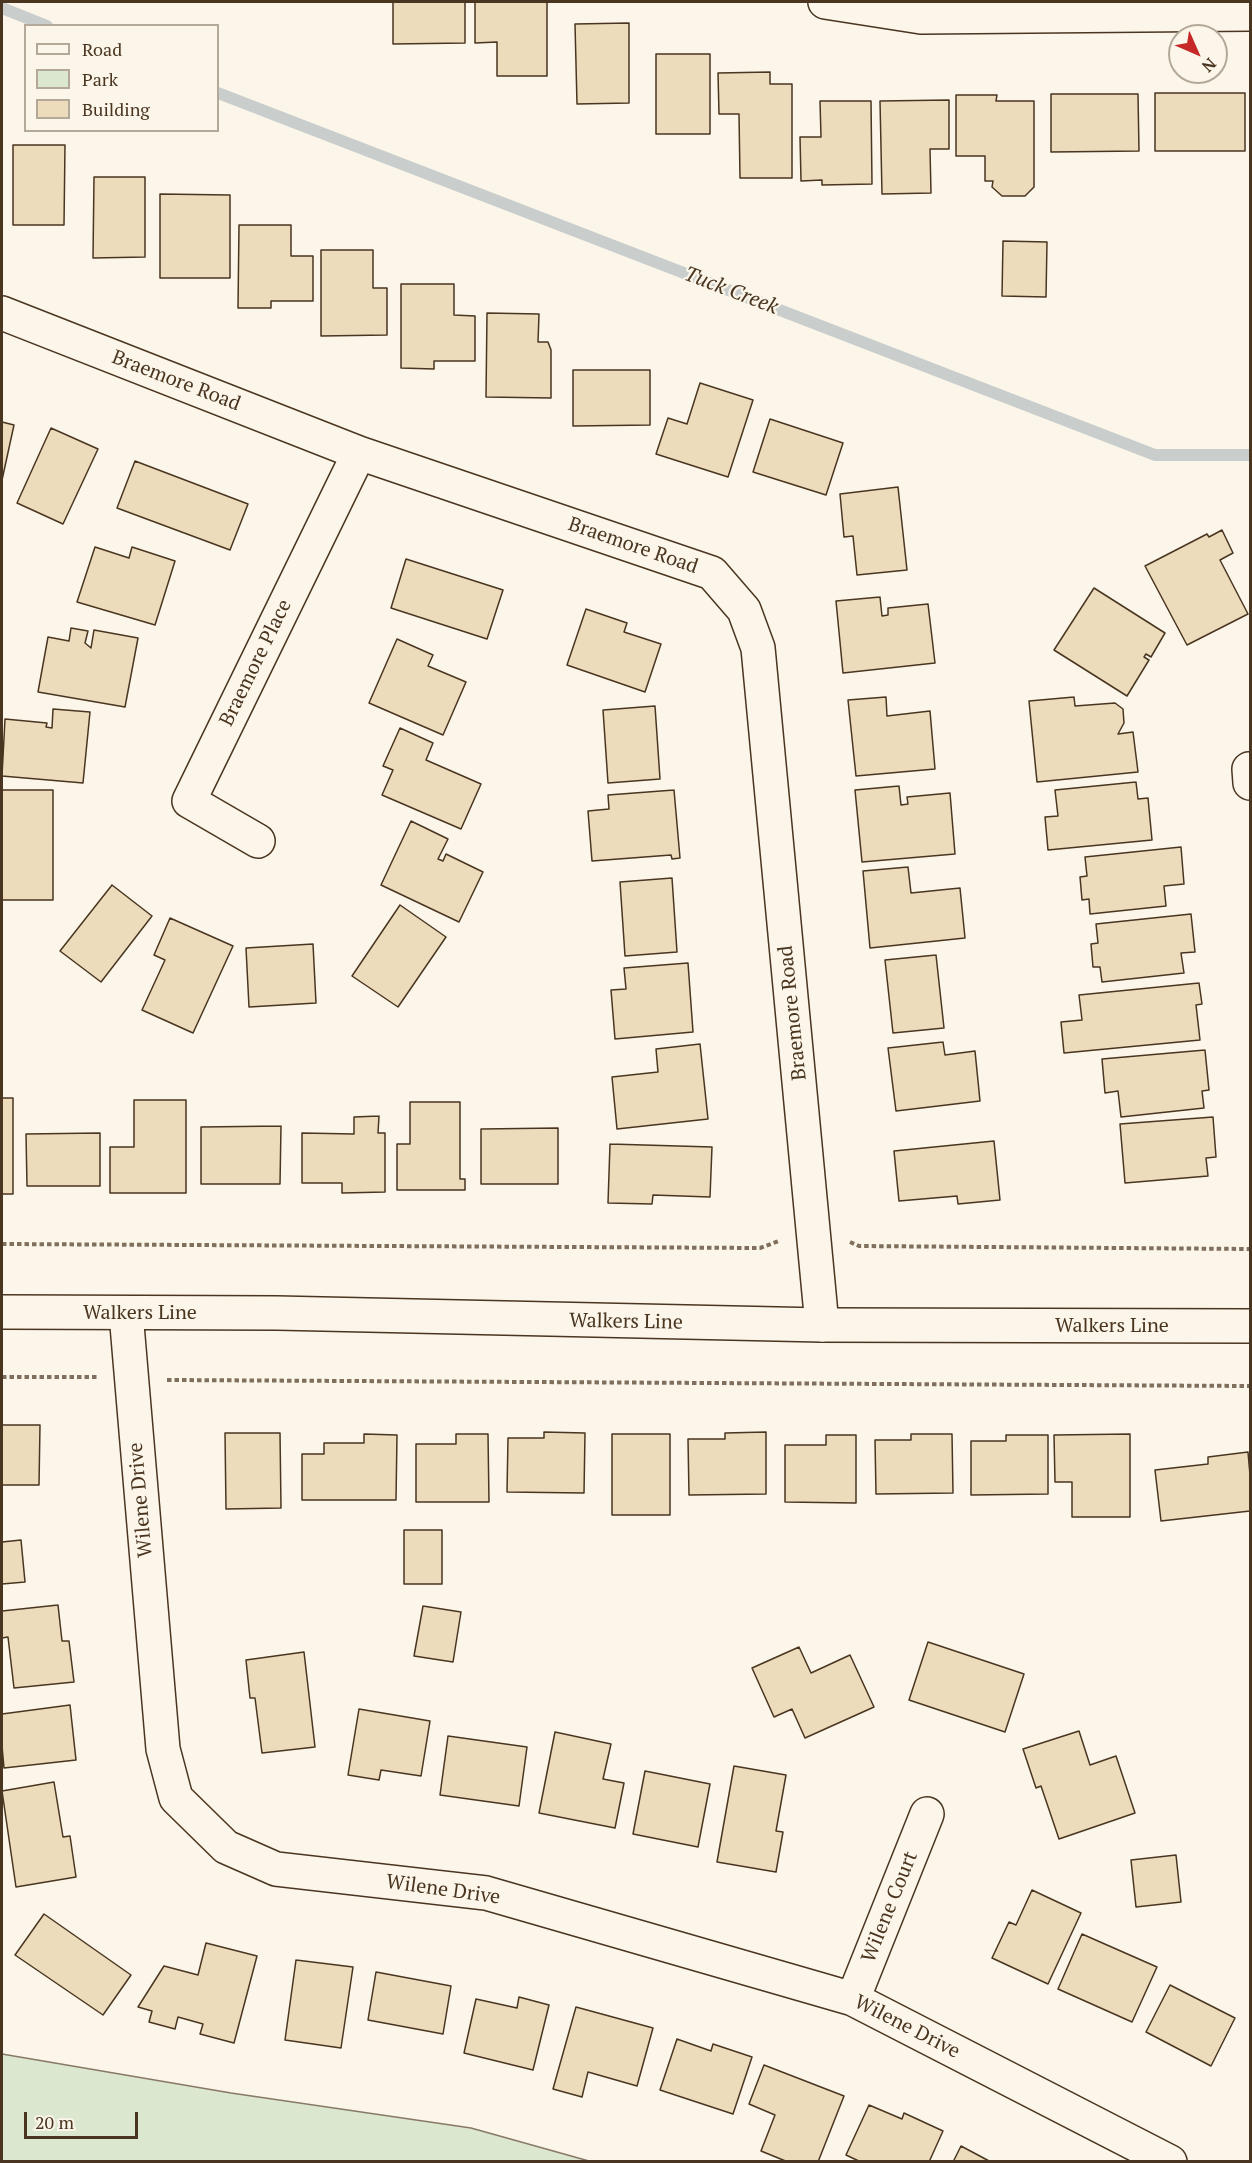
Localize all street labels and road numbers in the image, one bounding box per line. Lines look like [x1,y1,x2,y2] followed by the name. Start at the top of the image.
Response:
[108,345,244,417] street label: Braemore Road
[565,513,701,579] street label: Braemore Road
[215,596,297,730] street label: Braemore Place
[774,944,812,1082] street label: Braemore Road
[83,1301,197,1325] street label: Walkers Line
[569,1309,683,1335] street label: Walkers Line
[1055,1314,1169,1338] street label: Walkers Line
[124,1442,158,1558] street label: Wilene Drive
[857,1848,923,1966] street label: Wilene Court
[384,1870,502,1910] street label: Wilene Drive
[850,1990,964,2064] street label: Wilene Drive

